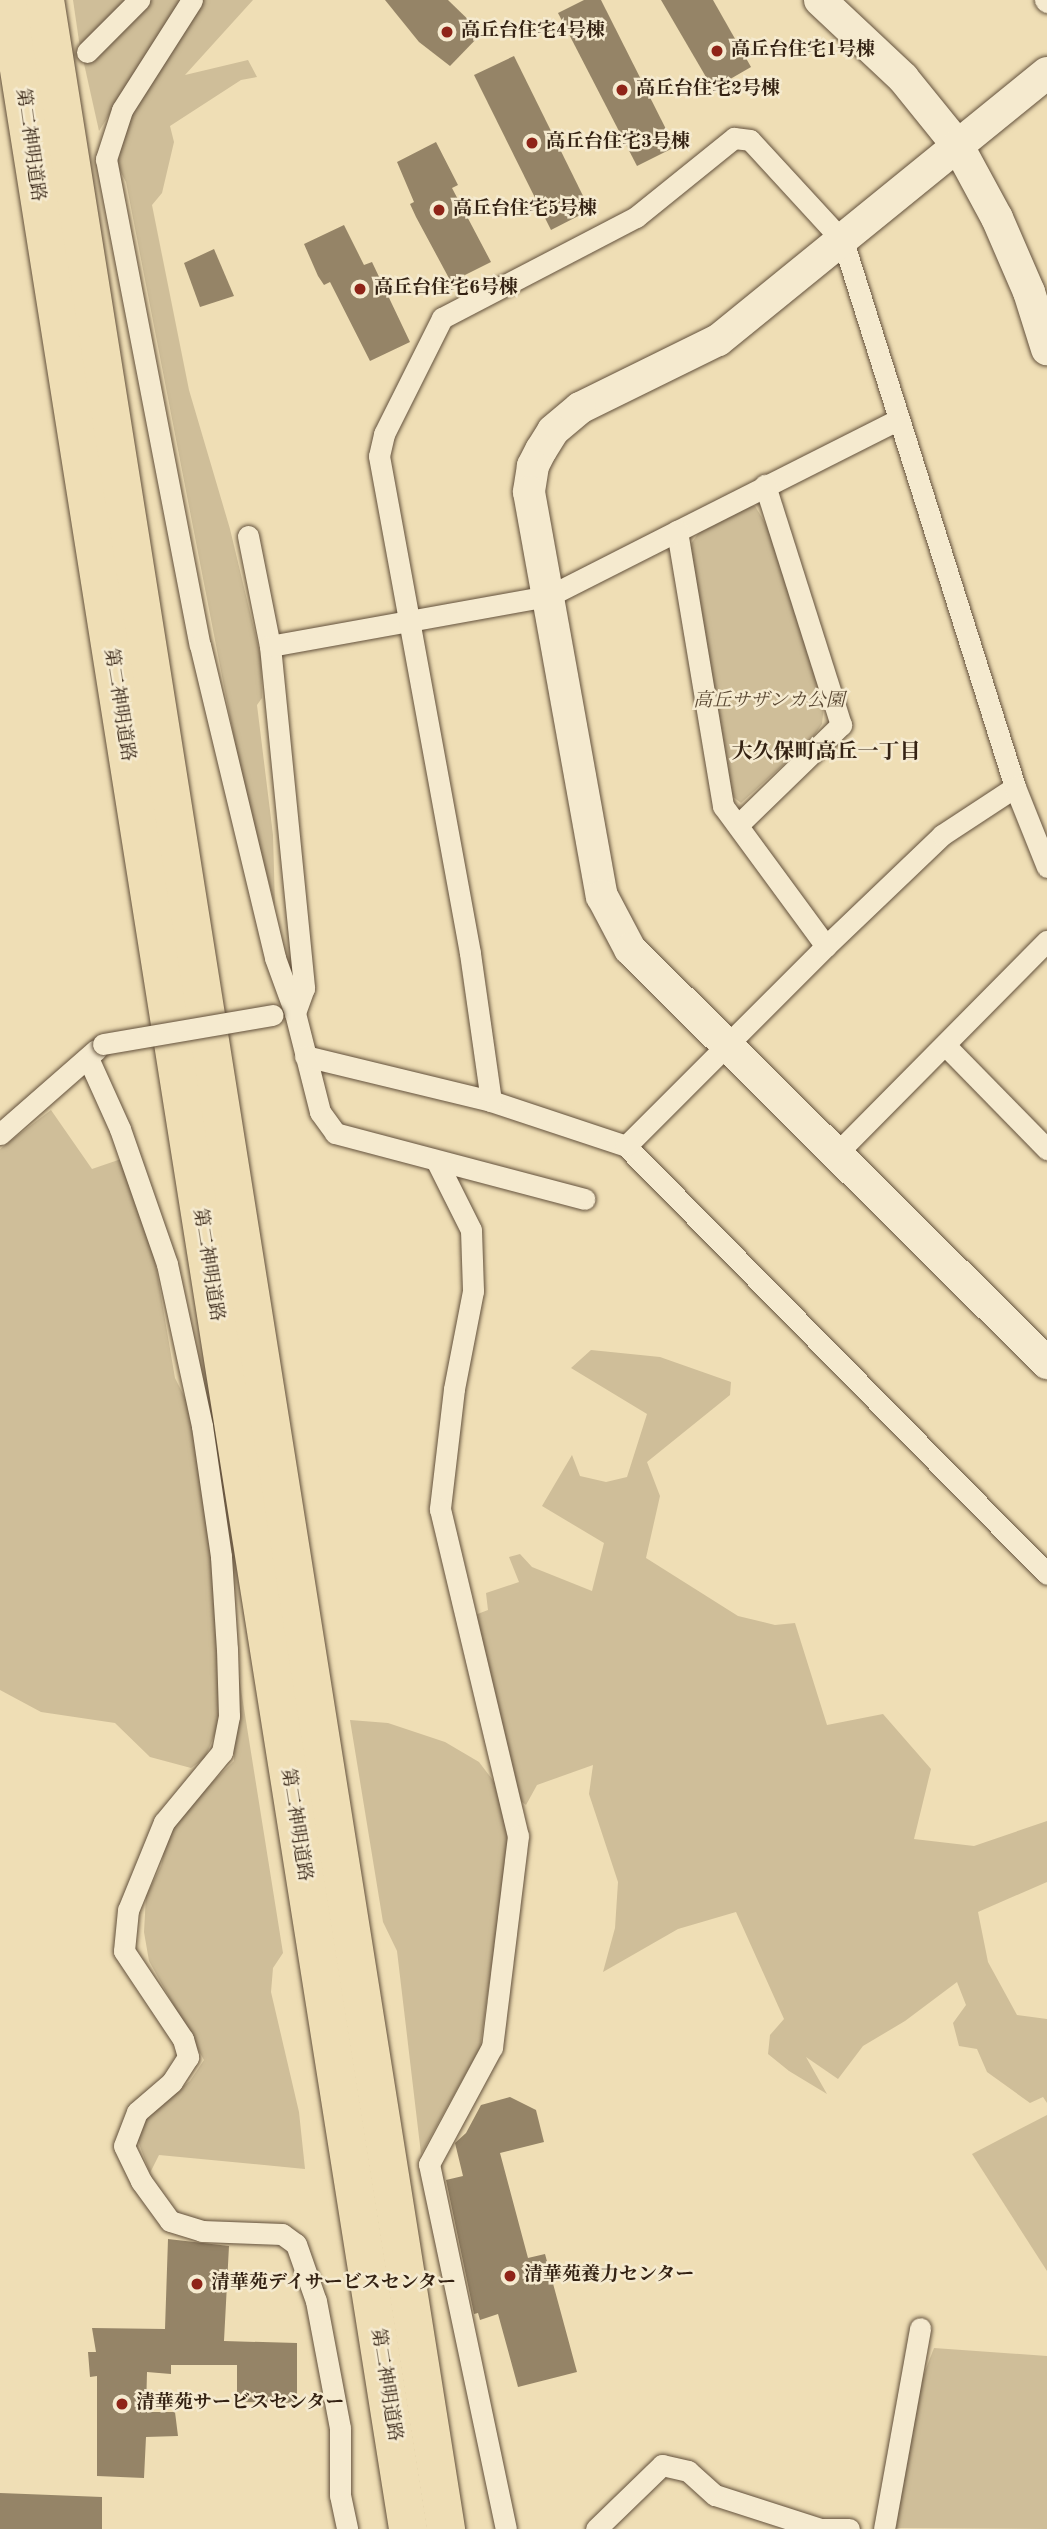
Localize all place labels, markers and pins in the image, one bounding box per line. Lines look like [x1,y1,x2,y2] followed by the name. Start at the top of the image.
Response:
[461,21,605,43] place label: 高丘台住宅4号棟
[439,24,455,40] marker: 高丘台住宅4号棟
[731,40,875,62] place label: 高丘台住宅1号棟
[709,43,725,59] marker: 高丘台住宅1号棟
[636,79,780,101] place label: 高丘台住宅2号棟
[614,82,630,98] marker: 高丘台住宅2号棟
[546,132,690,154] place label: 高丘台住宅3号棟
[524,135,540,151] marker: 高丘台住宅3号棟
[453,199,597,221] place label: 高丘台住宅5号棟
[431,202,447,218] marker: 高丘台住宅5号棟
[374,278,518,300] place label: 高丘台住宅6号棟
[352,281,368,297] marker: 高丘台住宅6号棟
[524,2265,695,2287] place label: 清華苑養力センター
[502,2268,518,2284] marker: 清華苑養力センター
[211,2273,458,2295] place label: 清華苑デイサービスセンター
[189,2276,205,2292] marker: 清華苑デイサービスセンター
[136,2393,345,2415] place label: 清華苑サービスセンター
[114,2396,130,2412] marker: 清華苑サービスセンター

